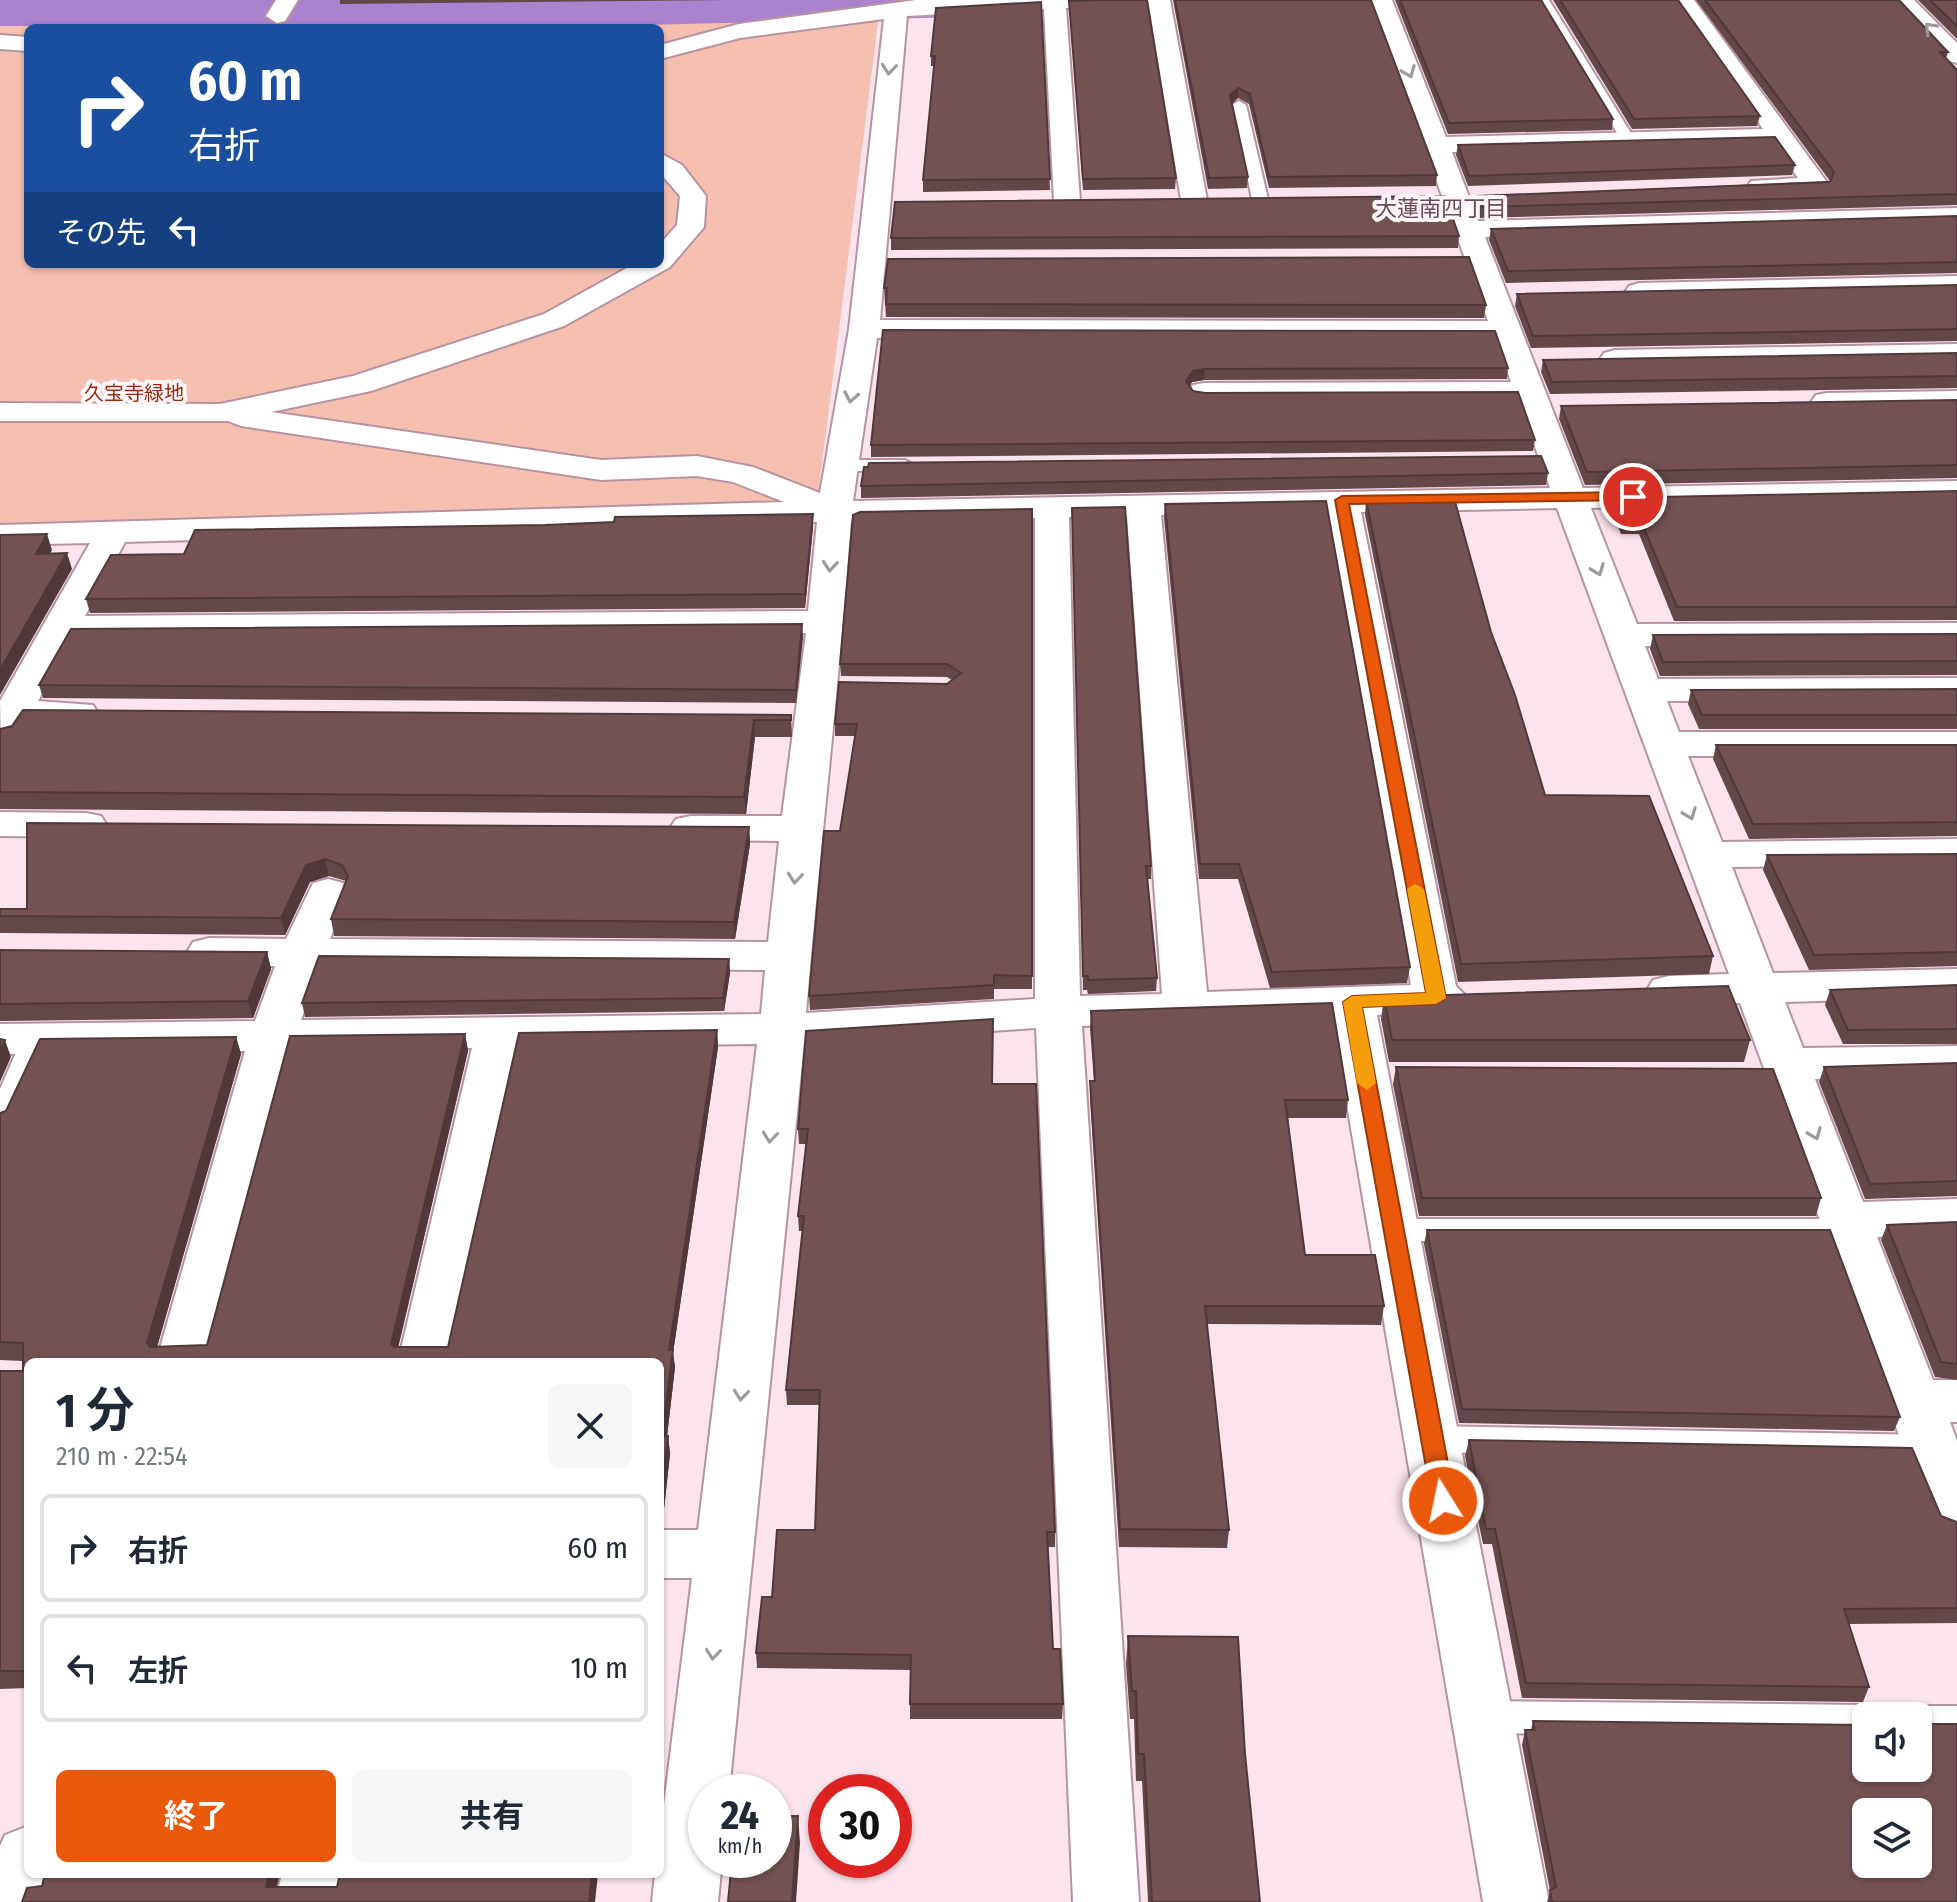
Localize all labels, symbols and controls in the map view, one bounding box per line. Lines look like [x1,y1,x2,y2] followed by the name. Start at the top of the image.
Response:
[1924,23,1939,37] one-way arrow
[188,48,302,115] text: 60 m
[56,56,160,160] icon: right
[881,63,898,76] one-way arrow
[1399,65,1416,79] one-way arrow
[188,124,260,168] text: 右折
[1375,195,1507,222] district label: 大蓮南四丁目
[162,208,206,252] icon: left
[56,215,146,251] text: その先
[84,381,184,405] park label: 久宝寺緑地
[844,391,861,404] one-way arrow
[1599,463,1667,531] pin
[1611,475,1655,519] icon: arrive
[822,560,839,573] one-way arrow
[1588,562,1605,576] one-way arrow
[1680,806,1697,820] one-way arrow
[787,872,804,885] one-way arrow
[1805,1126,1822,1140] one-way arrow
[761,1131,778,1144] one-way arrow
[56,1382,134,1440] text: 1 分
[548,1384,632,1468] button: close
[733,1389,750,1402] one-way arrow
[56,1441,187,1472] text: 210 m · 22:54
[1401,1459,1485,1543] position arrow
[60,1526,104,1570] icon: right
[567,1530,628,1566] text: 60 m
[128,1533,188,1569] text: 右折
[60,1646,104,1690] icon: left
[704,1647,721,1660] one-way arrow
[571,1650,628,1686] text: 10 m
[128,1653,188,1689] text: 左折
[1852,1702,1932,1878] map controls
[1852,1702,1932,1782] button: sound
[56,1770,336,1862] button: 終了
[352,1770,632,1862] button: 共有
[808,1774,912,1878] speed limit sign: 30
[721,1792,759,1840] text: 24
[1852,1798,1932,1878] button: layers
[718,1834,762,1858] text: km/h

